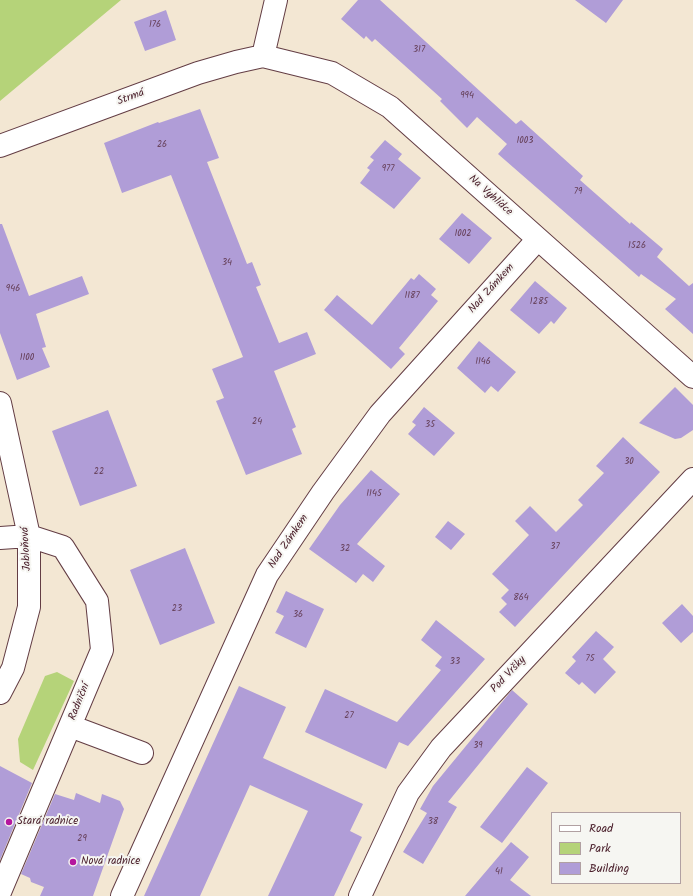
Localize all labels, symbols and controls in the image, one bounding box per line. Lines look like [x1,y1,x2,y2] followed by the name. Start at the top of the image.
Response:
[149,20,161,30] house number: 176
[413,45,425,55] house number: 317
[116,87,146,109] street label: Strmá
[460,91,474,101] house number: 994
[517,136,533,146] house number: 1003
[157,140,167,150] house number: 26
[382,164,394,174] house number: 977
[465,173,515,219] street label: Na Vyhlídce
[574,187,582,197] house number: 79
[454,229,472,239] house number: 1002
[628,241,646,251] house number: 1526
[222,258,232,268] house number: 34
[466,261,518,317] street label: Nad Zámkem
[6,284,20,294] house number: 946
[404,291,420,301] house number: 1187
[530,297,548,307] house number: 1285
[20,353,34,363] house number: 1100
[475,357,491,367] house number: 1146
[252,417,262,427] house number: 24
[425,420,435,430] house number: 35
[624,457,634,467] house number: 30
[94,467,104,477] house number: 22
[366,489,382,499] house number: 1145
[266,513,312,571] street label: Nad Zámkem
[19,526,35,572] street label: Jabloňová
[550,542,560,552] house number: 37
[340,544,350,554] house number: 32
[513,593,529,603] house number: 864
[172,604,182,614] house number: 23
[293,610,303,620] house number: 36
[489,654,529,696] street label: Pod Vršky
[586,654,594,664] house number: 75
[450,657,460,667] house number: 33
[67,681,93,723] street label: Radniční
[344,711,354,721] house number: 27
[473,741,483,751] house number: 39
[551,812,681,884] legend
[17,815,78,829] place label: Stará radnice
[4,817,14,827] marker: Stará radnice
[428,817,438,827] house number: 38
[589,819,613,838] text: Road
[77,834,87,844] house number: 29
[589,839,611,858] text: Park
[81,855,140,869] place label: Nová radnice
[68,857,78,867] marker: Nová radnice
[589,859,629,878] text: Building
[495,867,503,877] house number: 41

